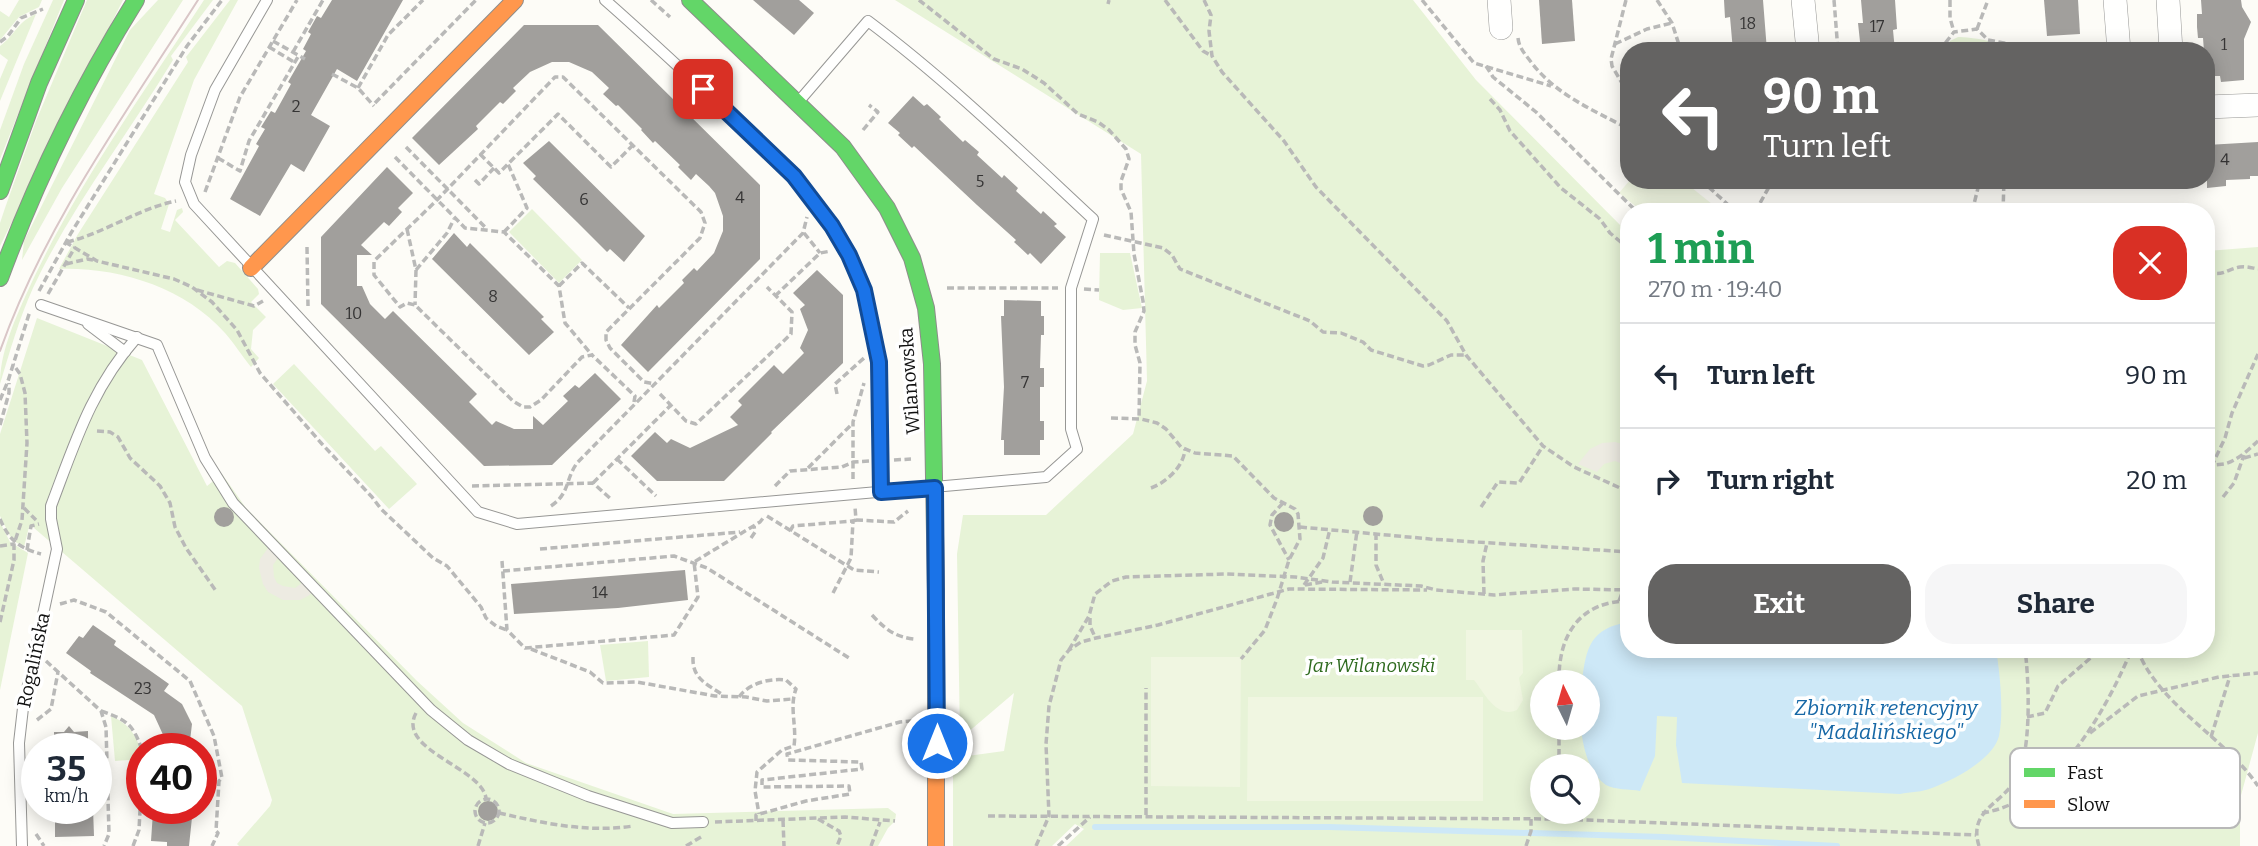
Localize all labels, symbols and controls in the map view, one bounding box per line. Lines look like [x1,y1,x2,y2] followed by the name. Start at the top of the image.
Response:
[1740,14,1756,33] house number: 18
[1870,17,1884,36] house number: 17
[2221,35,2228,54] house number: 1
[673,59,733,119] pin
[1763,67,1879,126] text: 90 m
[684,70,722,108] icon: arrive
[1648,70,1739,161] icon: left
[292,97,300,116] house number: 2
[1763,127,1891,165] text: Turn left
[2220,150,2230,169] house number: 4
[976,172,984,191] house number: 5
[735,188,745,207] house number: 4
[579,190,589,209] house number: 6
[1648,224,1754,274] text: 1 min
[2113,226,2187,300] button: close
[1648,275,1783,303] text: 270 m · 19:40
[488,287,498,306] house number: 8
[346,304,362,323] house number: 10
[894,326,925,435] street label: Wilanowska
[1648,357,1686,395] icon: left
[1707,360,1815,391] text: Turn left
[2125,360,2187,391] text: 90 m
[1021,373,1029,392] house number: 7
[1648,462,1686,500] icon: right
[1707,465,1834,496] text: Turn right
[2126,465,2187,496] text: 20 m
[1648,564,1911,644] button: Exit
[1925,564,2187,644] button: Share
[592,583,609,602] house number: 14
[12,610,55,710] street label: Rogalińska
[1305,654,1435,677] park label: Jar Wilanowski
[1530,670,1600,740] north arrow
[1530,670,1600,824] map controls
[134,679,152,698] house number: 23
[1795,695,1979,745] water label: Zbiornik retencyjny "Madalińskiego"
[900,706,974,780] position arrow
[126,733,217,824] speed limit sign: 40
[47,748,86,790] text: 35
[2010,748,2240,828] legend
[1530,754,1600,824] button: search
[2067,761,2104,784] text: Fast
[44,785,89,807] text: km/h
[2067,793,2110,816] text: Slow

